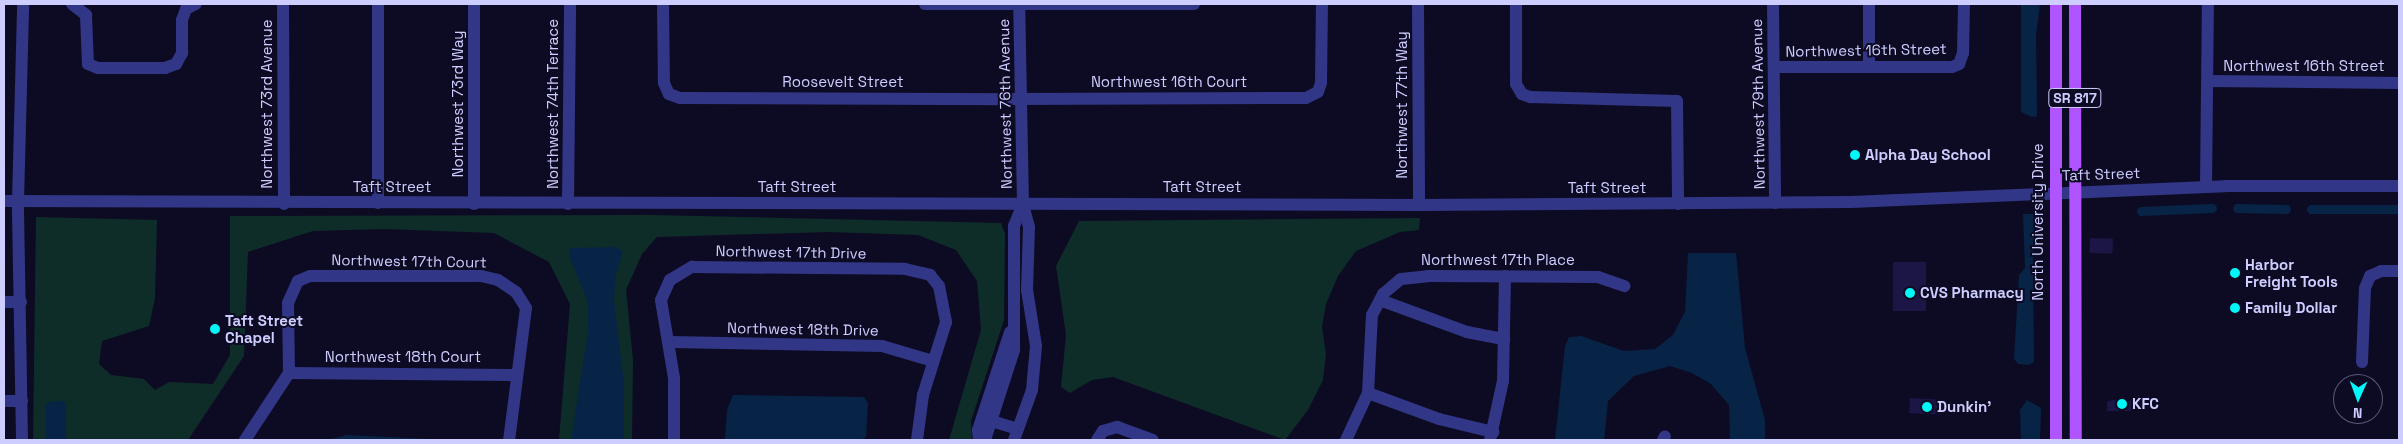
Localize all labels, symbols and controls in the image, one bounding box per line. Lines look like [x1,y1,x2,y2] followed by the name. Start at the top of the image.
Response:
[258,19,276,189] street label: Northwest 73rd Avenue
[544,19,562,189] street label: Northwest 74th Terrace
[995,19,1015,189] street label: Northwest 76th Avenue
[1748,19,1768,189] street label: Northwest 79th Avenue
[449,30,467,178] street label: Northwest 73rd Way
[1393,31,1411,179] street label: Northwest 77th Way
[1785,40,1947,60] street label: Northwest 16th Street
[2223,57,2385,75] street label: Northwest 16th Street
[782,73,904,91] street label: Roosevelt Street
[1091,73,1247,91] street label: Northwest 16th Court
[2048,86,2102,110] road number: SR 817
[2029,143,2047,301] street label: North University Drive
[1865,146,1991,164] place label: Alpha Day School
[1849,149,1861,161] marker: Alpha Day School
[2061,164,2141,184] street label: Taft Street
[353,178,431,196] street label: Taft Street
[758,178,836,196] street label: Taft Street
[1163,178,1241,196] street label: Taft Street
[1568,179,1646,197] street label: Taft Street
[715,242,867,262] street label: Northwest 17th Drive
[331,251,487,271] street label: Northwest 17th Court
[1421,251,1575,269] street label: Northwest 17th Place
[2245,255,2338,290] place label: Harbor Freight Tools
[2229,267,2241,279] marker: Harbor Freight Tools
[1920,284,2024,302] place label: CVS Pharmacy
[1904,287,1916,299] marker: CVS Pharmacy
[2245,299,2337,317] place label: Family Dollar
[2229,302,2241,314] marker: Family Dollar
[225,311,303,346] place label: Taft Street Chapel
[727,319,879,339] street label: Northwest 18th Drive
[209,323,221,335] marker: Taft Street Chapel
[325,348,481,366] street label: Northwest 18th Court
[2333,374,2383,424] north arrow
[2132,395,2159,413] place label: KFC
[1937,398,1991,416] place label: Dunkin'
[2116,398,2128,410] marker: KFC
[1921,401,1933,413] marker: Dunkin'
[2353,404,2363,422] text: N

